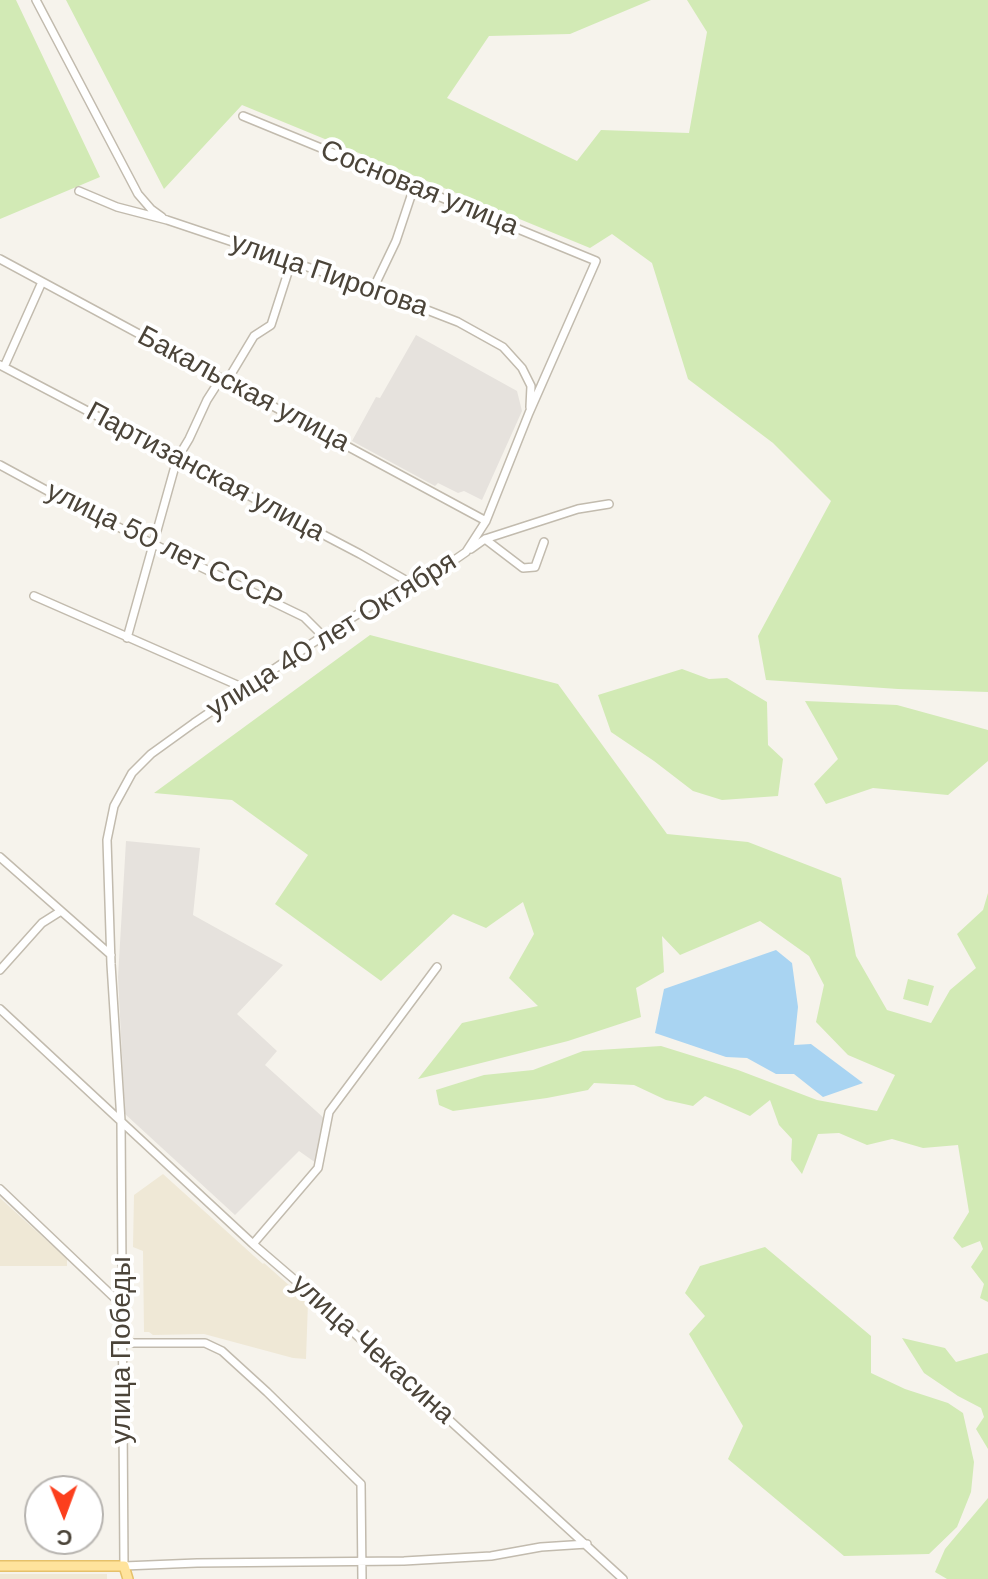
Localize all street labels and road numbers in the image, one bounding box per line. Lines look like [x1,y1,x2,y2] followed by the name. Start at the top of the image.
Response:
[315,134,523,244] street label: Сосновая улица
[226,226,432,326] street label: улица Пирогова
[131,320,355,460] street label: Бакальская улица
[80,396,330,550] street label: Партизанская улица
[40,475,288,619] street label: улица 50 лет СССР
[201,545,463,727] street label: улица 40 лет Октября
[106,1256,140,1444] street label: улица Победы
[284,1268,460,1432] street label: улица Чекасина

